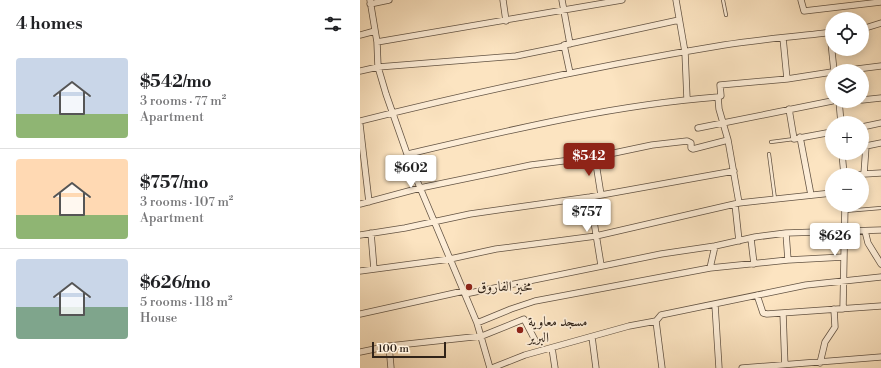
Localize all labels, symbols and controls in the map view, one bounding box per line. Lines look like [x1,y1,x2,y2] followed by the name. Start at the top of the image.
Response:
[825,12,869,212] map controls
[825,12,869,56] button: locate
[16,13,83,35] text: 4 homes
[322,13,344,35] icon: filters
[825,64,869,108] button: layers
[140,71,212,93] text: $542/mo
[48,74,96,122] icon: home
[140,93,226,109] text: 3 rooms · 77 m²
[140,109,204,125] text: Apartment
[825,116,869,160] button: +
[565,143,613,177] pin: $542
[573,148,605,164] text: $542
[387,155,435,189] pin: $602
[394,160,428,176] text: $602
[825,168,869,212] button: −
[140,172,208,194] text: $757/mo
[48,175,96,223] icon: home
[140,194,233,210] text: 3 rooms · 107 m²
[563,199,611,233] pin: $757
[572,204,602,220] text: $757
[140,210,204,226] text: Apartment
[811,223,859,257] pin: $626
[819,228,851,244] text: $626
[140,272,211,294] text: $626/mo
[48,275,96,323] icon: home
[477,278,533,296] place label: مخبز الفاروق
[464,282,474,292] marker: مخبز الفاروق
[140,294,232,310] text: 5 rooms · 118 m²
[140,310,177,326] text: House
[526,313,587,347] place label: مسجد معاوية البرير
[515,325,525,335] marker: مسجد معاوية البرير
[372,340,446,359] scale bar
[378,342,409,356] text: 100 m

